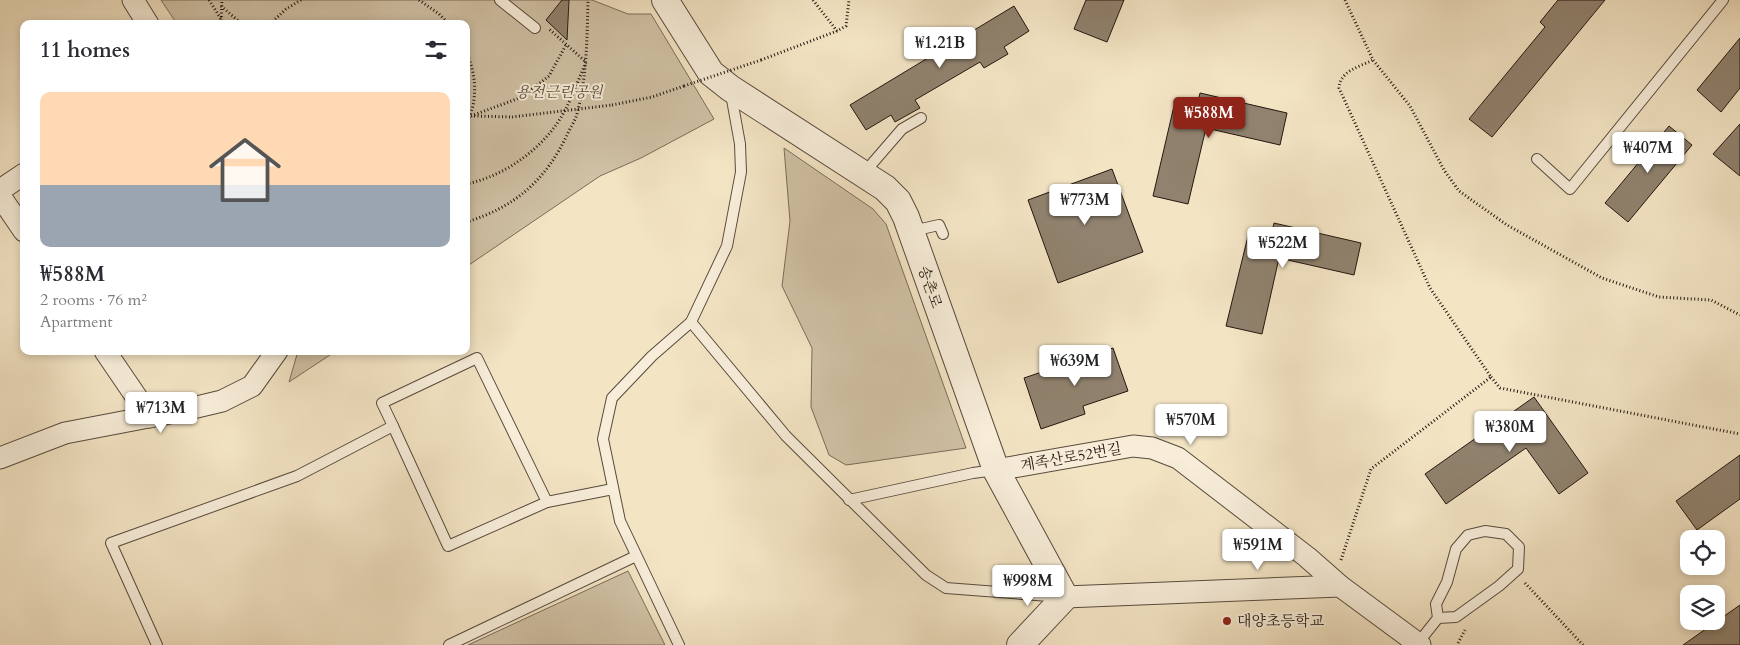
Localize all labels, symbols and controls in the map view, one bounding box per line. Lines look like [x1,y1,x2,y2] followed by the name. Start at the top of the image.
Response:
[899,27,981,69] pin: ₩1.21B
[915,32,965,54] text: ₩1.21B
[40,36,130,65] text: 11 homes
[422,36,450,64] icon: filters
[516,82,604,102] park label: 용전근린공원
[1174,96,1244,139] pin: ₩588M
[1184,102,1234,124] text: ₩588M
[200,125,290,215] icon: home
[1613,132,1683,174] pin: ₩407M
[1623,137,1673,159] text: ₩407M
[1050,184,1120,226] pin: ₩773M
[1060,189,1110,211] text: ₩773M
[1248,226,1318,269] pin: ₩522M
[1258,232,1308,254] text: ₩522M
[40,260,105,289] text: ₩588M
[913,263,947,311] street label: 송촌로
[40,289,147,311] text: 2 rooms · 76 m²
[40,311,113,333] text: Apartment
[1040,344,1110,387] pin: ₩639M
[1050,350,1100,372] text: ₩639M
[126,392,196,434] pin: ₩713M
[136,397,186,419] text: ₩713M
[1156,404,1226,446] pin: ₩570M
[1166,409,1216,431] text: ₩570M
[1475,410,1545,453] pin: ₩380M
[1485,416,1535,438] text: ₩380M
[1019,438,1123,476] street label: 계족산로52번길
[1223,528,1293,571] pin: ₩591M
[1680,530,1725,630] map controls
[1680,530,1725,575] button: locate
[1233,534,1283,556] text: ₩591M
[993,564,1063,607] pin: ₩998M
[1003,570,1053,592] text: ₩998M
[1680,585,1725,630] button: layers
[1237,611,1324,631] place label: 대양초등학교
[1221,615,1233,627] marker: 대양초등학교

